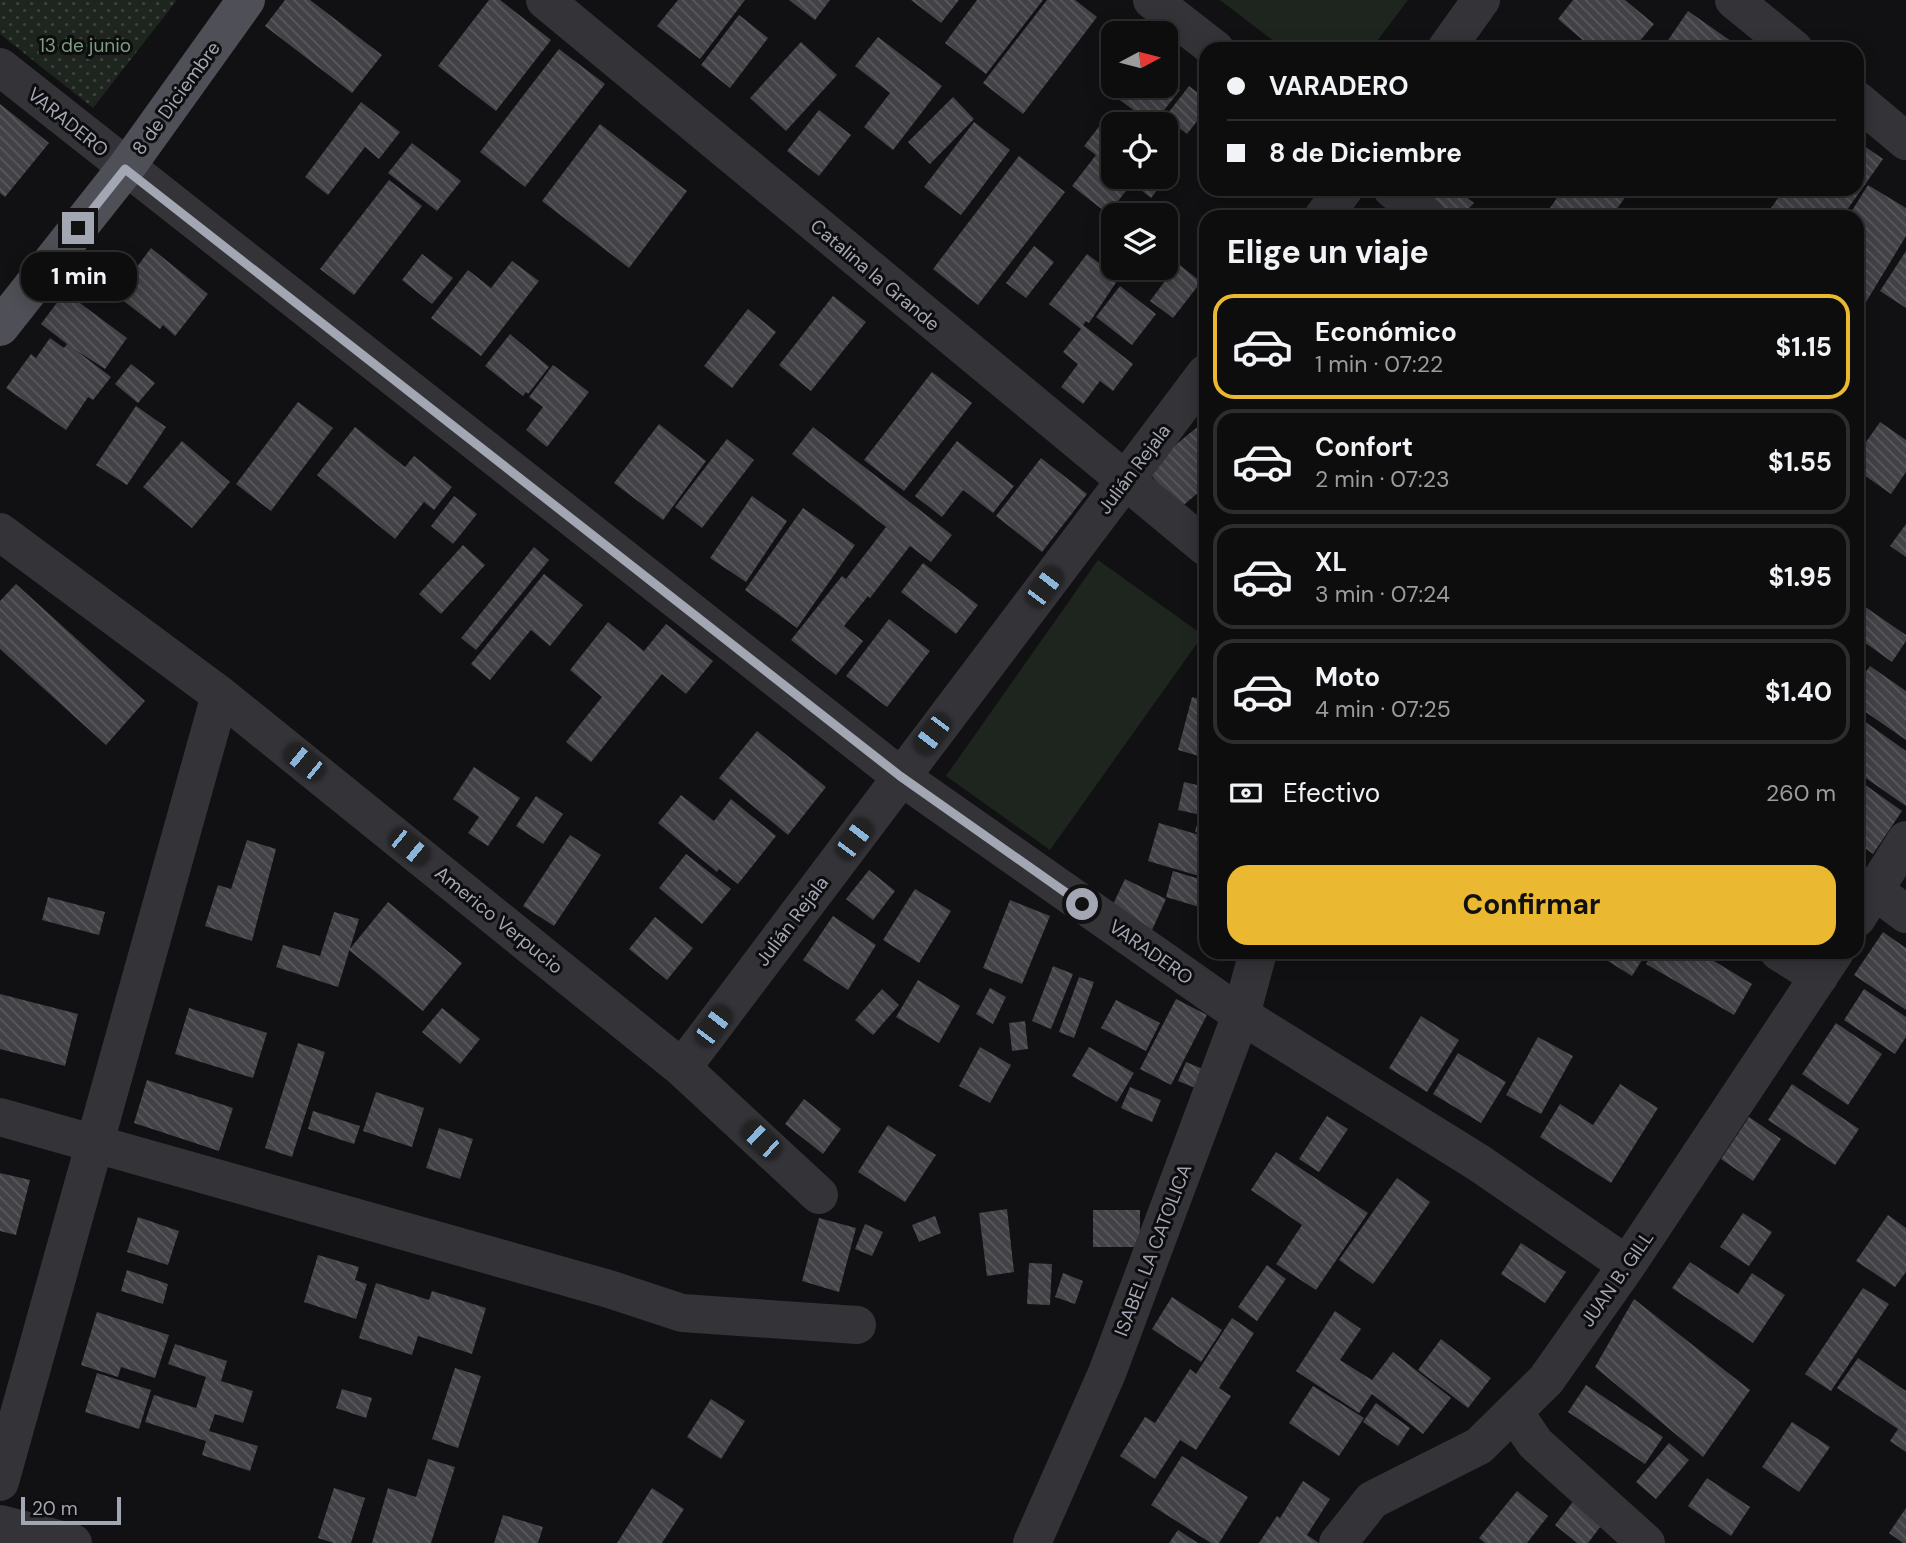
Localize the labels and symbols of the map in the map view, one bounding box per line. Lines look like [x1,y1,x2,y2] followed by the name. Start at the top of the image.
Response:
[1101,21,1178,98] north arrow
[39,33,131,58] park label: 13 de junio
[126,36,226,160] street label: 8 de Diciembre
[22,82,114,162] street label: VARADERO
[62,212,94,244] route end
[805,213,945,337] street label: Catalina la Grande
[20,252,136,302] callout: 1 min
[1092,419,1176,519] street label: Julián Rejala
[1023,564,1066,610] car
[911,711,954,757] car
[282,741,327,783] car
[833,816,876,862] car
[387,826,432,868] car
[430,861,568,979] street label: Americo Verpucio
[750,871,834,971] street label: Julián Rejala
[1066,888,1098,920] route start
[1104,914,1198,990] street label: VARADERO
[692,1003,735,1049] car
[739,1118,784,1162] car
[1109,1160,1198,1340] street label: ISABEL LA CATOLICA
[1575,1226,1659,1332] street label: JUAN B. GILL
[21,1494,121,1526] scale bar

